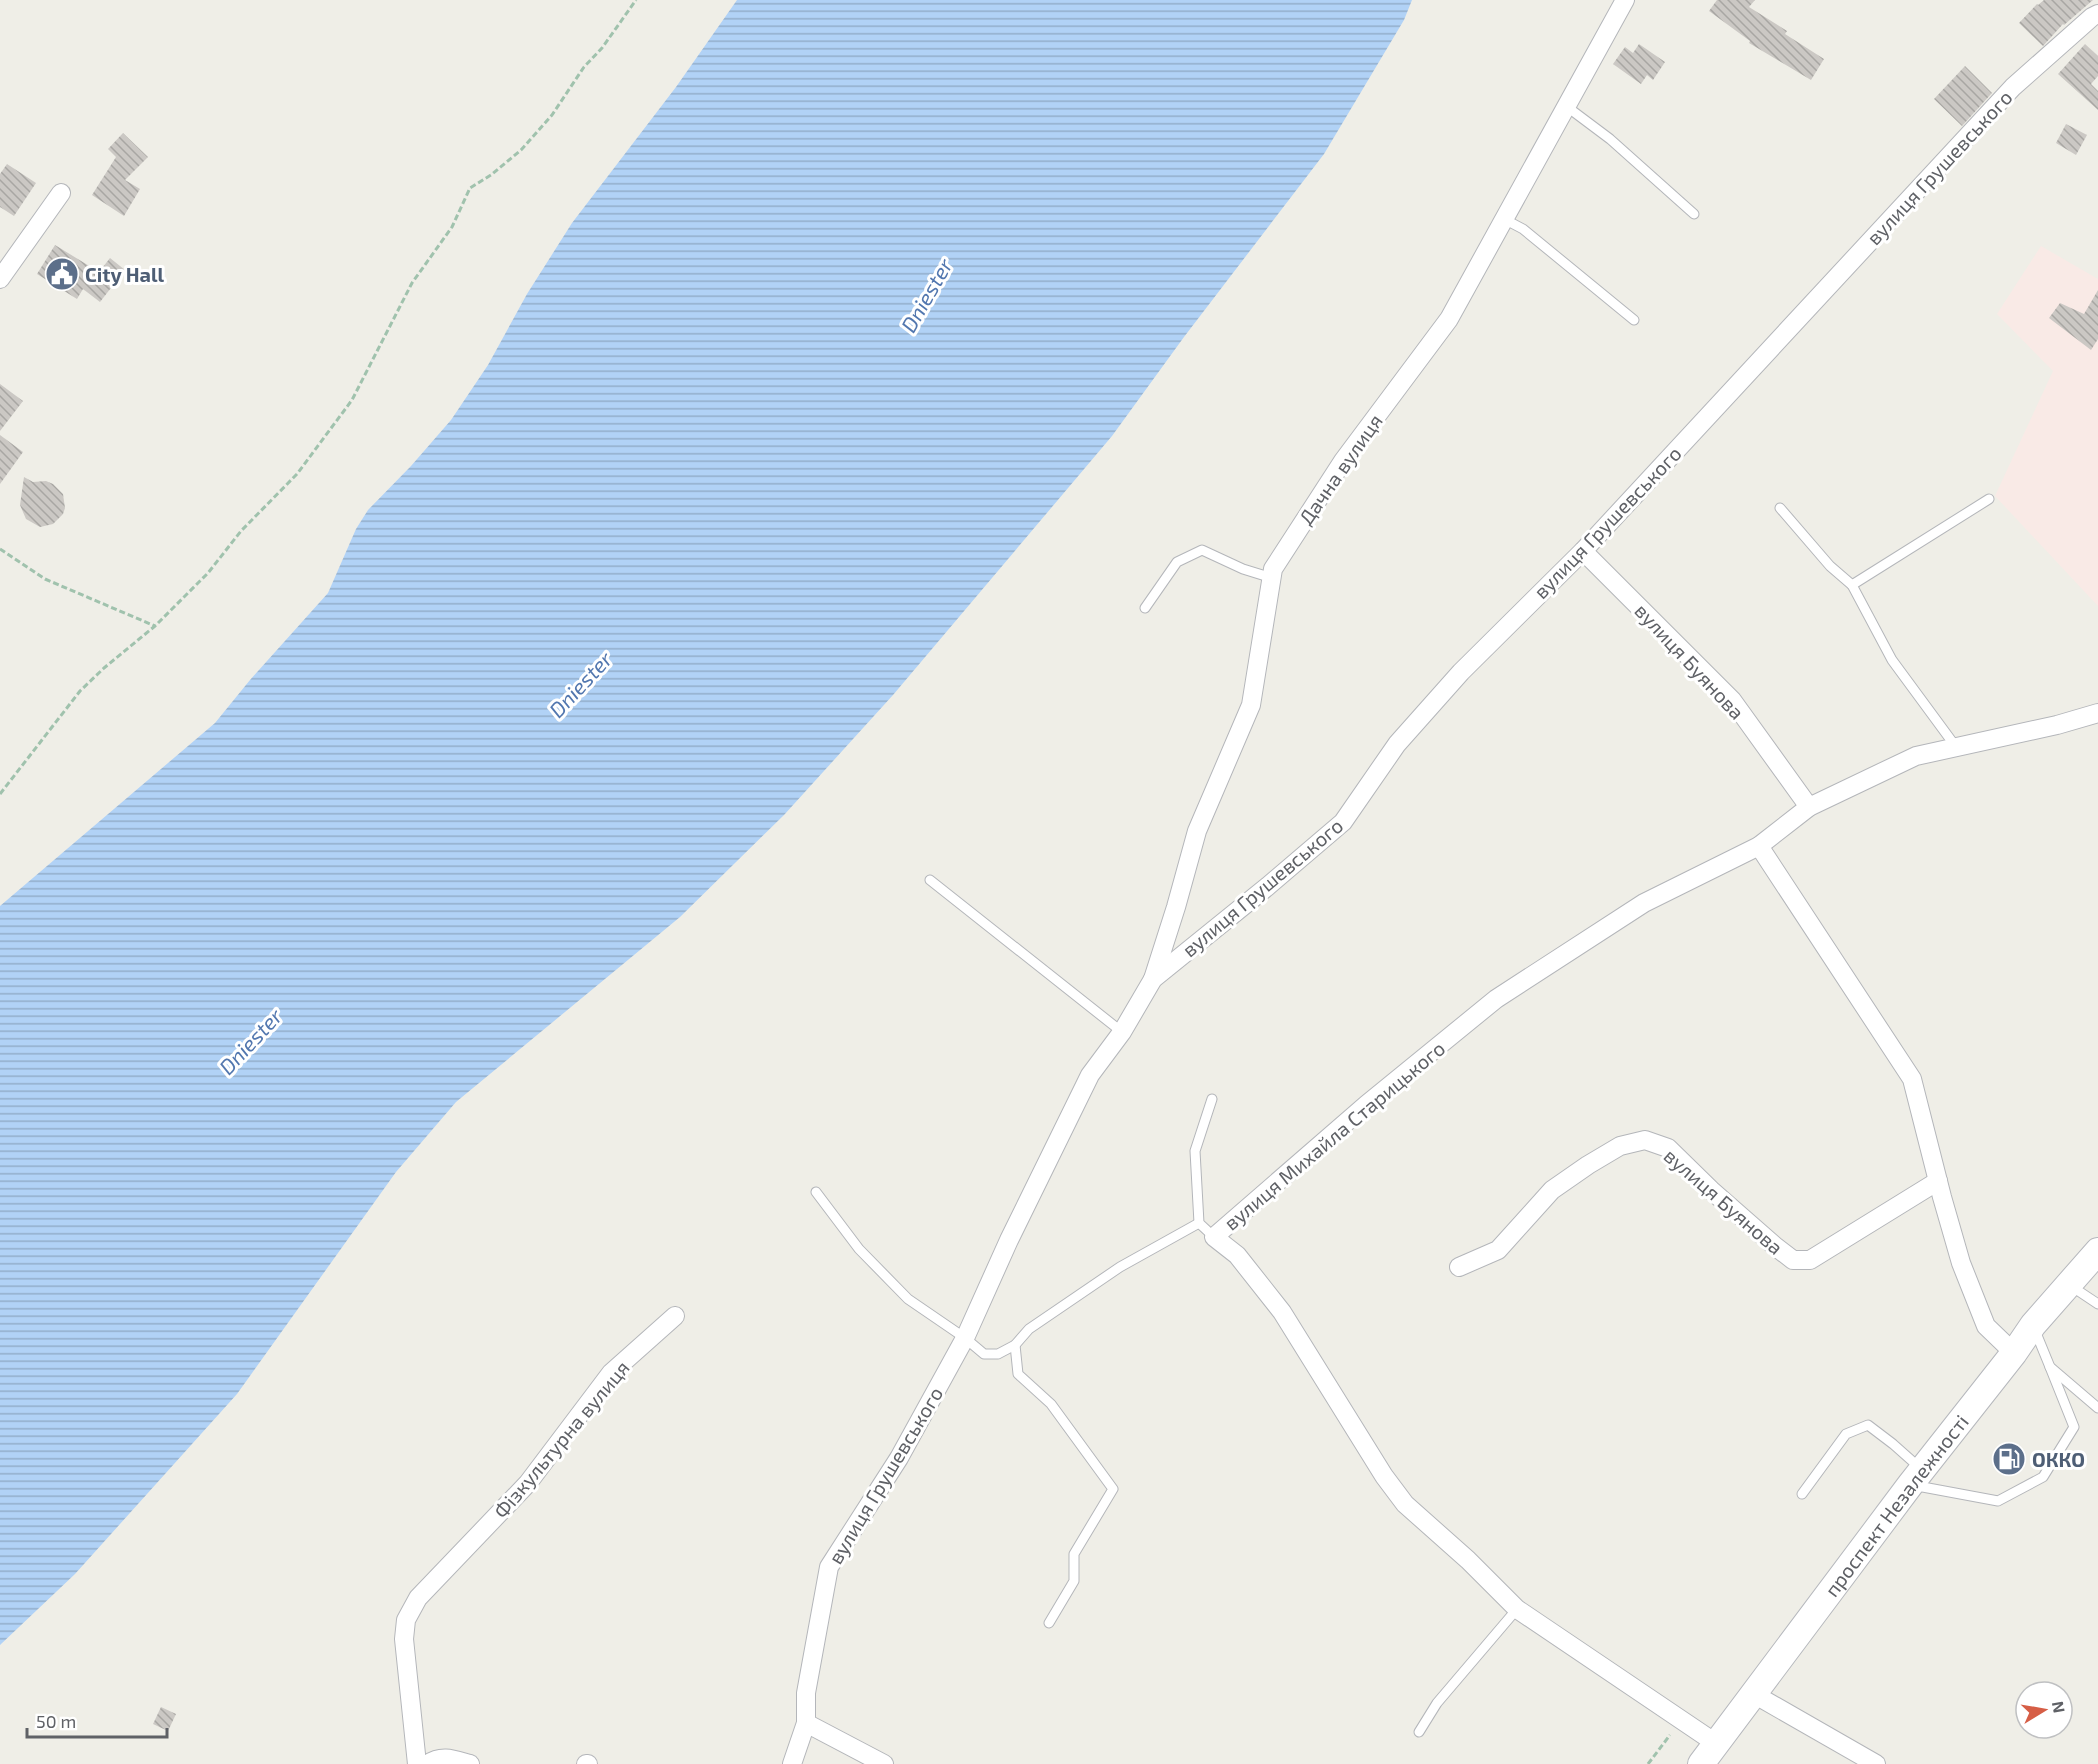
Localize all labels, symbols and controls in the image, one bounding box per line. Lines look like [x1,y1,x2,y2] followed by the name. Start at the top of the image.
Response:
[1861,85,2018,250] street label: вулиця Грушевського
[895,253,957,336] water label: Dniester
[44,256,80,292] public building icon: City Hall
[85,262,164,287] place label: City Hall
[1293,409,1388,529] street label: Дачна вулиця
[1528,441,1687,604] street label: вулиця Грушевського
[1630,598,1750,725] street label: вулиця Буянова
[543,646,617,722] water label: Dniester
[1177,813,1348,962] street label: вулиця Грушевського
[213,1003,287,1079] water label: Dniester
[1219,1036,1450,1235] street label: вулиця Михайла Старицького
[1659,1143,1788,1260] street label: вулиця Буянова
[488,1355,635,1523] street label: Фізкультурна вулиця
[823,1382,948,1568] street label: вулиця Грушевського
[1819,1410,1973,1601] street label: проспект Незалежності
[1991,1441,2027,1477] fuel station icon: ОККО
[2032,1447,2085,1471] place label: ОККО
[2014,1680,2074,1740] north arrow
[2049,1700,2070,1715] text: N
[27,1701,166,1739] scale bar
[36,1710,76,1732] text: 50 m

